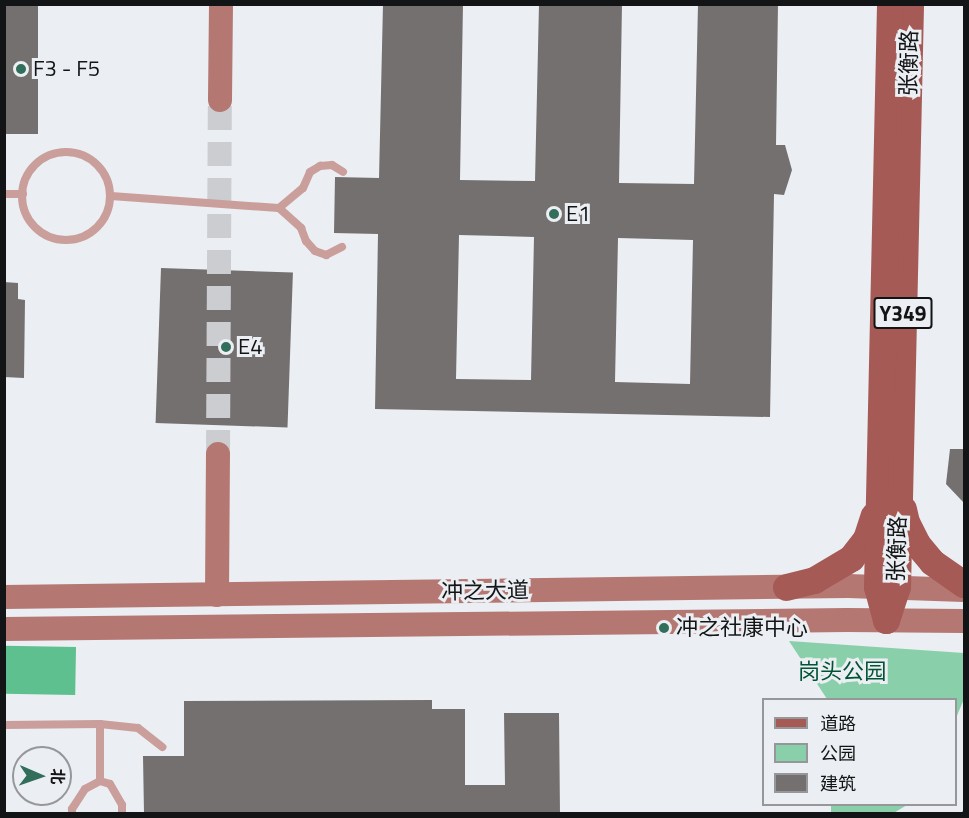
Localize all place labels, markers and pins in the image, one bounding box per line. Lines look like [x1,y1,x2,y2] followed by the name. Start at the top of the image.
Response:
[33,56,100,82] place label: F3 - F5
[14,62,28,76] marker: F3 - F5
[566,201,590,227] place label: E1
[547,207,561,221] marker: E1
[238,334,262,360] place label: E4
[219,340,233,354] marker: E4
[676,615,808,641] place label: 冲之社康中心
[657,621,671,635] marker: 冲之社康中心

